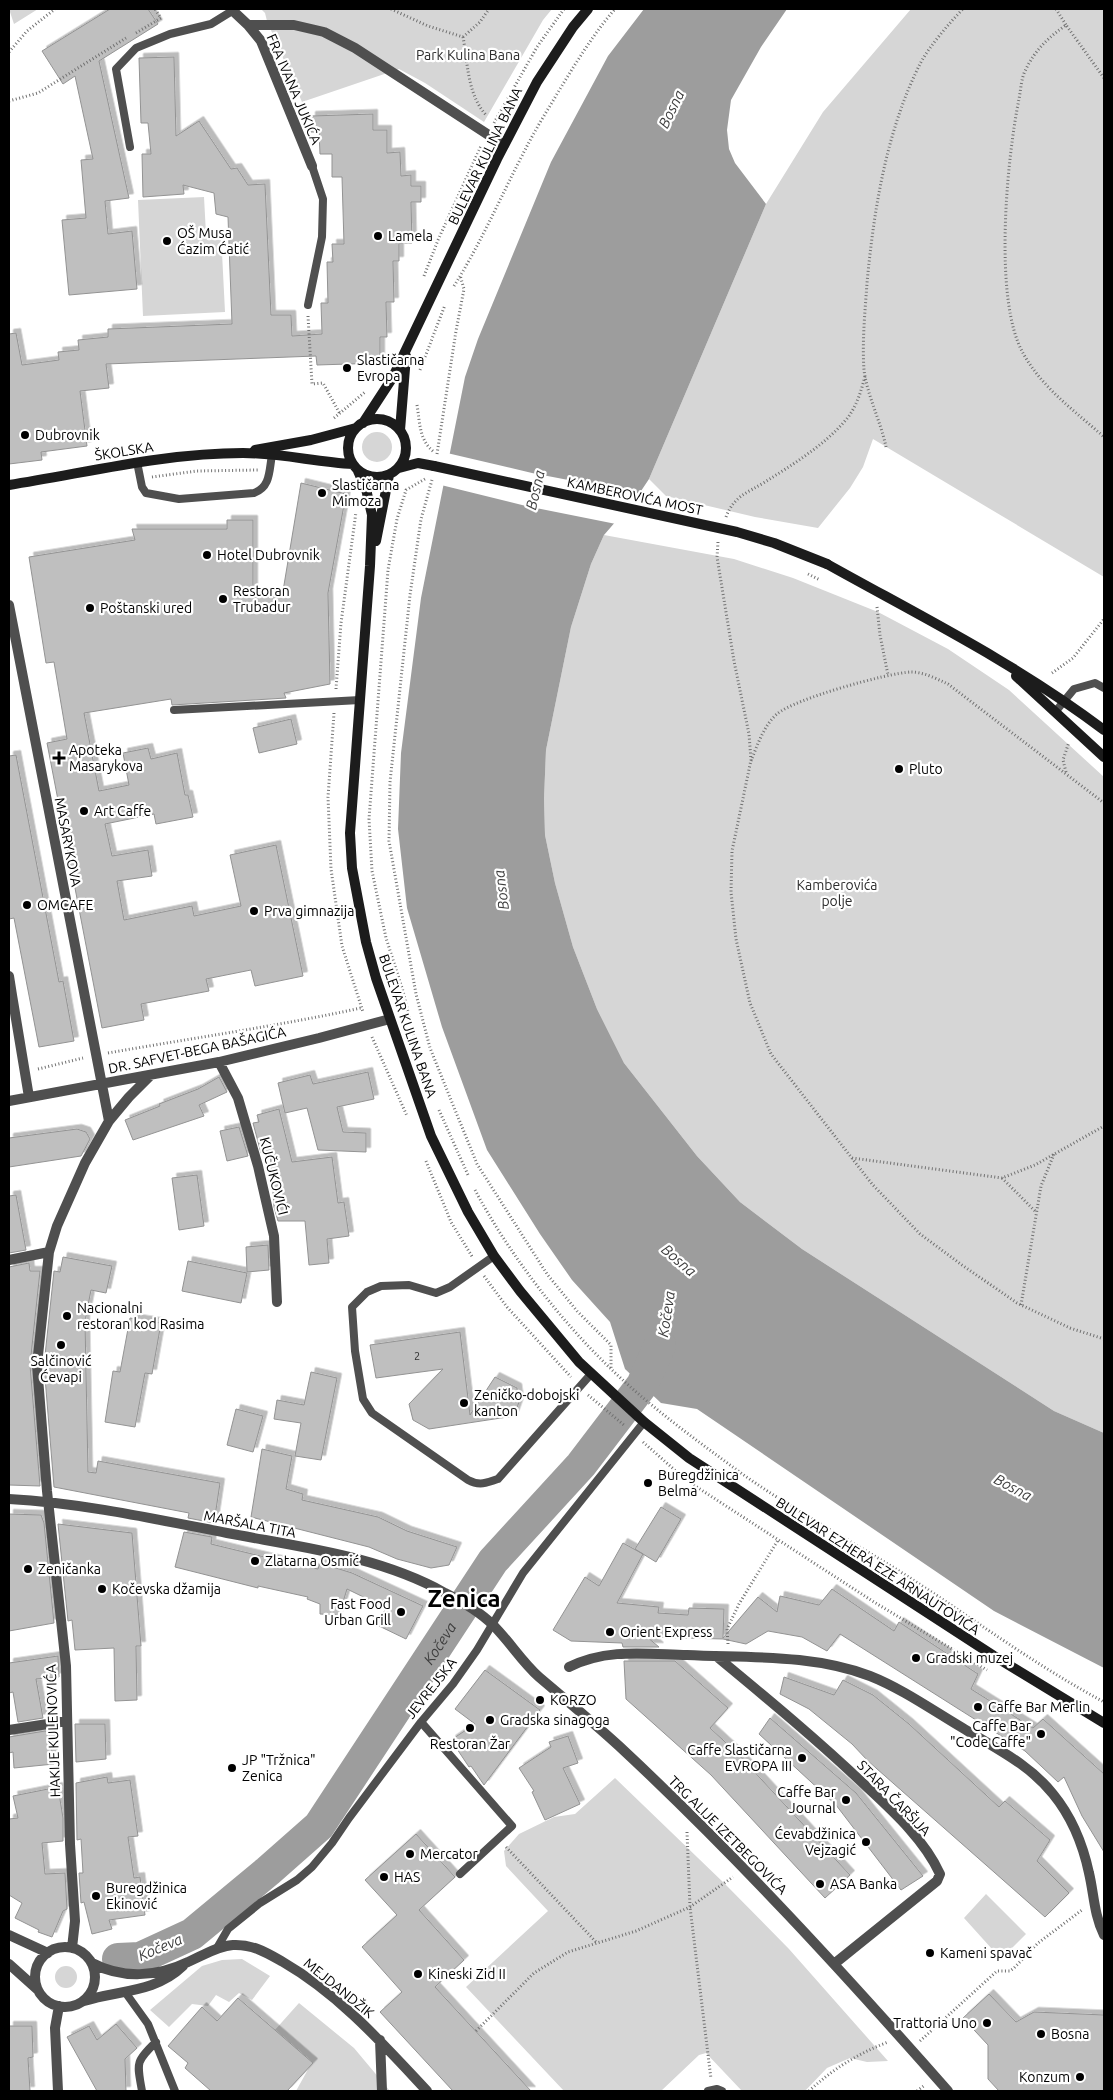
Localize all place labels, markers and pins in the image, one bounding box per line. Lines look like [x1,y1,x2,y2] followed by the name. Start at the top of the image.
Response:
[177,224,250,257] place label: OŠ Musa Ćazim Ćatić
[388,228,433,244] place label: Lamela
[372,230,384,242] marker: Lamela
[161,235,173,247] marker: OŠ Musa Ćazim Ćatić
[357,352,424,384] place label: Slastičarna Evropa
[341,362,353,374] marker: Slastičarna Evropa
[35,427,100,443] place label: Dubrovnik
[19,429,31,441] marker: Dubrovnik
[332,477,399,509] place label: Slastičarna Mimoza
[316,487,328,499] marker: Slastičarna Mimoza
[217,547,320,563] place label: Hotel Dubrovnik
[201,549,213,561] marker: Hotel Dubrovnik
[233,583,291,615] place label: Restoran Trubadur
[217,593,229,605] marker: Restoran Trubadur
[100,600,192,616] place label: Poštanski ured
[84,602,96,614] marker: Poštanski ured
[69,742,143,774] place label: Apoteka Masarykova
[53,752,65,764] marker: Apoteka Masarykova
[909,761,943,777] place label: Pluto
[893,763,905,775] marker: Pluto
[94,803,151,819] place label: Art Caffe
[78,805,90,817] marker: Art Caffe
[37,897,93,913] place label: OMCAFE
[21,899,33,911] marker: OMCAFE
[264,903,354,919] place label: Prva gimnazija
[248,905,260,917] marker: Prva gimnazija
[77,1300,204,1332] place label: Nacionalni restoran kod Rasima
[61,1310,73,1322] marker: Nacionalni restoran kod Rasima
[55,1339,67,1351] marker: Salčinović Ćevapi
[30,1353,92,1385] place label: Salčinović Ćevapi
[474,1387,579,1419] place label: Zeničko-dobojski kanton
[458,1397,470,1409] marker: Zeničko-dobojski kanton
[658,1467,739,1499] place label: Buregdžinica Belma
[642,1477,654,1489] marker: Buregdžinica Belma
[265,1553,360,1569] place label: Zlatarna Osmić
[249,1555,261,1567] marker: Zlatarna Osmić
[38,1561,101,1577] place label: Zeničanka
[22,1563,34,1575] marker: Zeničanka
[112,1581,221,1597] place label: Kočevska džamija
[96,1583,108,1595] marker: Kočevska džamija
[324,1596,391,1628] place label: Fast Food Urban Grill
[395,1606,407,1618] marker: Fast Food Urban Grill
[620,1624,712,1640] place label: Orient Express
[604,1626,616,1638] marker: Orient Express
[926,1650,1013,1666] place label: Gradski muzej
[910,1652,922,1664] marker: Gradski muzej
[550,1692,597,1708] place label: KORZO
[534,1694,546,1706] marker: KORZO
[988,1699,1090,1715] place label: Caffe Bar Merlin
[972,1701,984,1713] marker: Caffe Bar Merlin
[500,1712,610,1728] place label: Gradska sinagoga
[484,1714,496,1726] marker: Gradska sinagoga
[950,1718,1032,1750] place label: Caffe Bar "Code Caffe"
[464,1722,476,1734] marker: Restoran Žar
[1035,1728,1047,1740] marker: Caffe Bar "Code Caffe"
[430,1735,511,1752] place label: Restoran Žar
[687,1742,792,1774] place label: Caffe Slastičarna EVROPA III
[242,1752,316,1784] place label: JP "Tržnica" Zenica
[796,1752,808,1764] marker: Caffe Slastičarna EVROPA III
[226,1762,238,1774] marker: JP "Tržnica" Zenica
[777,1784,837,1816] place label: Caffe Bar Journal
[840,1794,852,1806] marker: Caffe Bar Journal
[774,1825,856,1858] place label: Ćevabdžinica Vejzagić
[860,1836,872,1848] marker: Ćevabdžinica Vejzagić
[420,1846,479,1862] place label: Mercator
[404,1848,416,1860] marker: Mercator
[394,1869,420,1885] place label: HAS
[378,1871,390,1883] marker: HAS
[830,1876,897,1892] place label: ASA Banka
[814,1878,826,1890] marker: ASA Banka
[106,1880,187,1912] place label: Buregdžinica Ekinović
[90,1890,102,1902] marker: Buregdžinica Ekinović
[940,1945,1033,1961] place label: Kameni spavač
[924,1947,936,1959] marker: Kameni spavač
[428,1966,506,1982] place label: Kineski Zid II
[412,1968,424,1980] marker: Kineski Zid II
[893,2015,977,2031] place label: Trattoria Uno
[981,2017,993,2029] marker: Trattoria Uno
[1051,2026,1089,2042] place label: Bosna
[1035,2028,1047,2040] marker: Bosna
[1019,2069,1070,2085] place label: Konzum
[1074,2071,1086,2083] marker: Konzum

